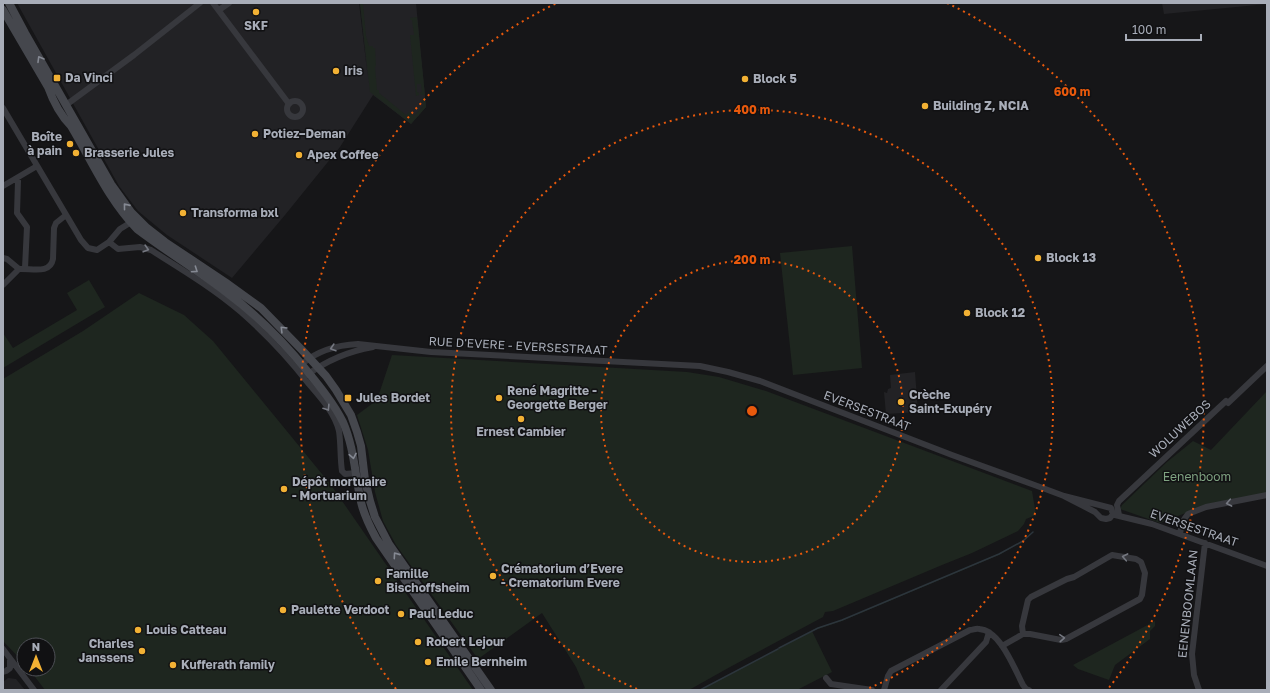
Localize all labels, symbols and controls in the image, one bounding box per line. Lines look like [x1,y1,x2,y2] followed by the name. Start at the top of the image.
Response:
[251,7,261,17] marker: SKF
[1126,16,1201,42] scale bar
[244,18,268,33] place label: SKF
[1132,22,1166,37] text: 100 m
[37,56,44,63] one-way arrow
[344,63,363,78] place label: Iris
[331,66,341,76] marker: Iris
[65,70,113,85] place label: Da Vinci
[753,71,797,86] place label: Block 5
[52,73,62,83] marker: Da Vinci
[740,74,750,84] marker: Block 5
[1054,84,1090,99] text: 600 m
[933,98,1029,113] place label: Building Z, NCIA
[920,101,930,111] marker: Building Z, NCIA
[734,102,770,117] text: 400 m
[263,126,346,141] place label: Potiez–Deman
[27,129,62,158] place label: Boîte à pain
[250,129,260,139] marker: Potiez–Deman
[65,139,75,149] marker: Boîte à pain
[84,145,175,160] place label: Brasserie Jules
[307,147,378,162] place label: Apex Coffee
[71,148,81,158] marker: Brasserie Jules
[294,150,304,160] marker: Apex Coffee
[124,203,131,210] one-way arrow
[191,205,279,220] place label: Transforma bxl
[178,208,188,218] marker: Transforma bxl
[142,244,149,253] one-way arrow
[1046,250,1096,265] place label: Block 13
[734,252,770,267] text: 200 m
[1033,253,1043,263] marker: Block 13
[190,265,197,272] one-way arrow
[975,305,1025,320] place label: Block 12
[962,308,972,318] marker: Block 12
[280,326,287,334] one-way arrow
[428,333,608,358] street label: RUE D'EVERE - EVERSESTRAAT
[330,343,337,352] one-way arrow
[507,383,608,412] place label: René Magritte - Georgette Berger
[822,387,913,434] street label: EVERSESTRAAT
[909,387,993,416] place label: Crèche Saint-Exupéry
[356,390,430,405] place label: Jules Bordet
[343,393,353,403] marker: Jules Bordet
[494,393,504,403] marker: René Magritte - Georgette Berger
[1146,396,1214,461] street label: WOLUWEBOS
[896,397,906,407] marker: Crèche Saint-Exupéry
[323,404,330,411] one-way arrow
[745,404,759,418] centre of rings
[516,414,526,424] marker: Ernest Cambier
[476,424,566,439] place label: Ernest Cambier
[349,453,357,459] one-way arrow
[1163,469,1231,484] park label: Eenenboom
[292,474,386,503] place label: Dépôt mortuaire - Mortuarium
[279,484,289,494] marker: Dépôt mortuaire - Mortuarium
[1226,498,1232,507] one-way arrow
[1148,505,1241,550] street label: EVERSESTRAAT
[1174,549,1201,659] street label: EENENBOOMLAAN
[393,552,401,559] one-way arrow
[1122,553,1128,562] one-way arrow
[501,561,623,590] place label: Crématorium d’Evere - Crematorium Evere
[386,566,470,595] place label: Famille Bischoffsheim
[488,571,498,581] marker: Crématorium d’Evere - Crematorium Evere
[373,576,383,586] marker: Famille Bischoffsheim
[291,602,390,617] place label: Paulette Verdoot
[278,605,288,615] marker: Paulette Verdoot
[409,606,473,621] place label: Paul Leduc
[396,609,406,619] marker: Paul Leduc
[146,622,226,637] place label: Louis Catteau
[133,625,143,635] marker: Louis Catteau
[426,634,505,649] place label: Robert Lejour
[1058,634,1065,643] one-way arrow
[78,636,134,665] place label: Charles Janssens
[16,637,56,677] north arrow
[413,637,423,647] marker: Robert Lejour
[32,640,40,653] text: N
[137,646,147,656] marker: Charles Janssens
[436,654,527,669] place label: Emile Bernheim
[181,657,276,672] place label: Kufferath family
[423,657,433,667] marker: Emile Bernheim
[168,660,178,670] marker: Kufferath family

